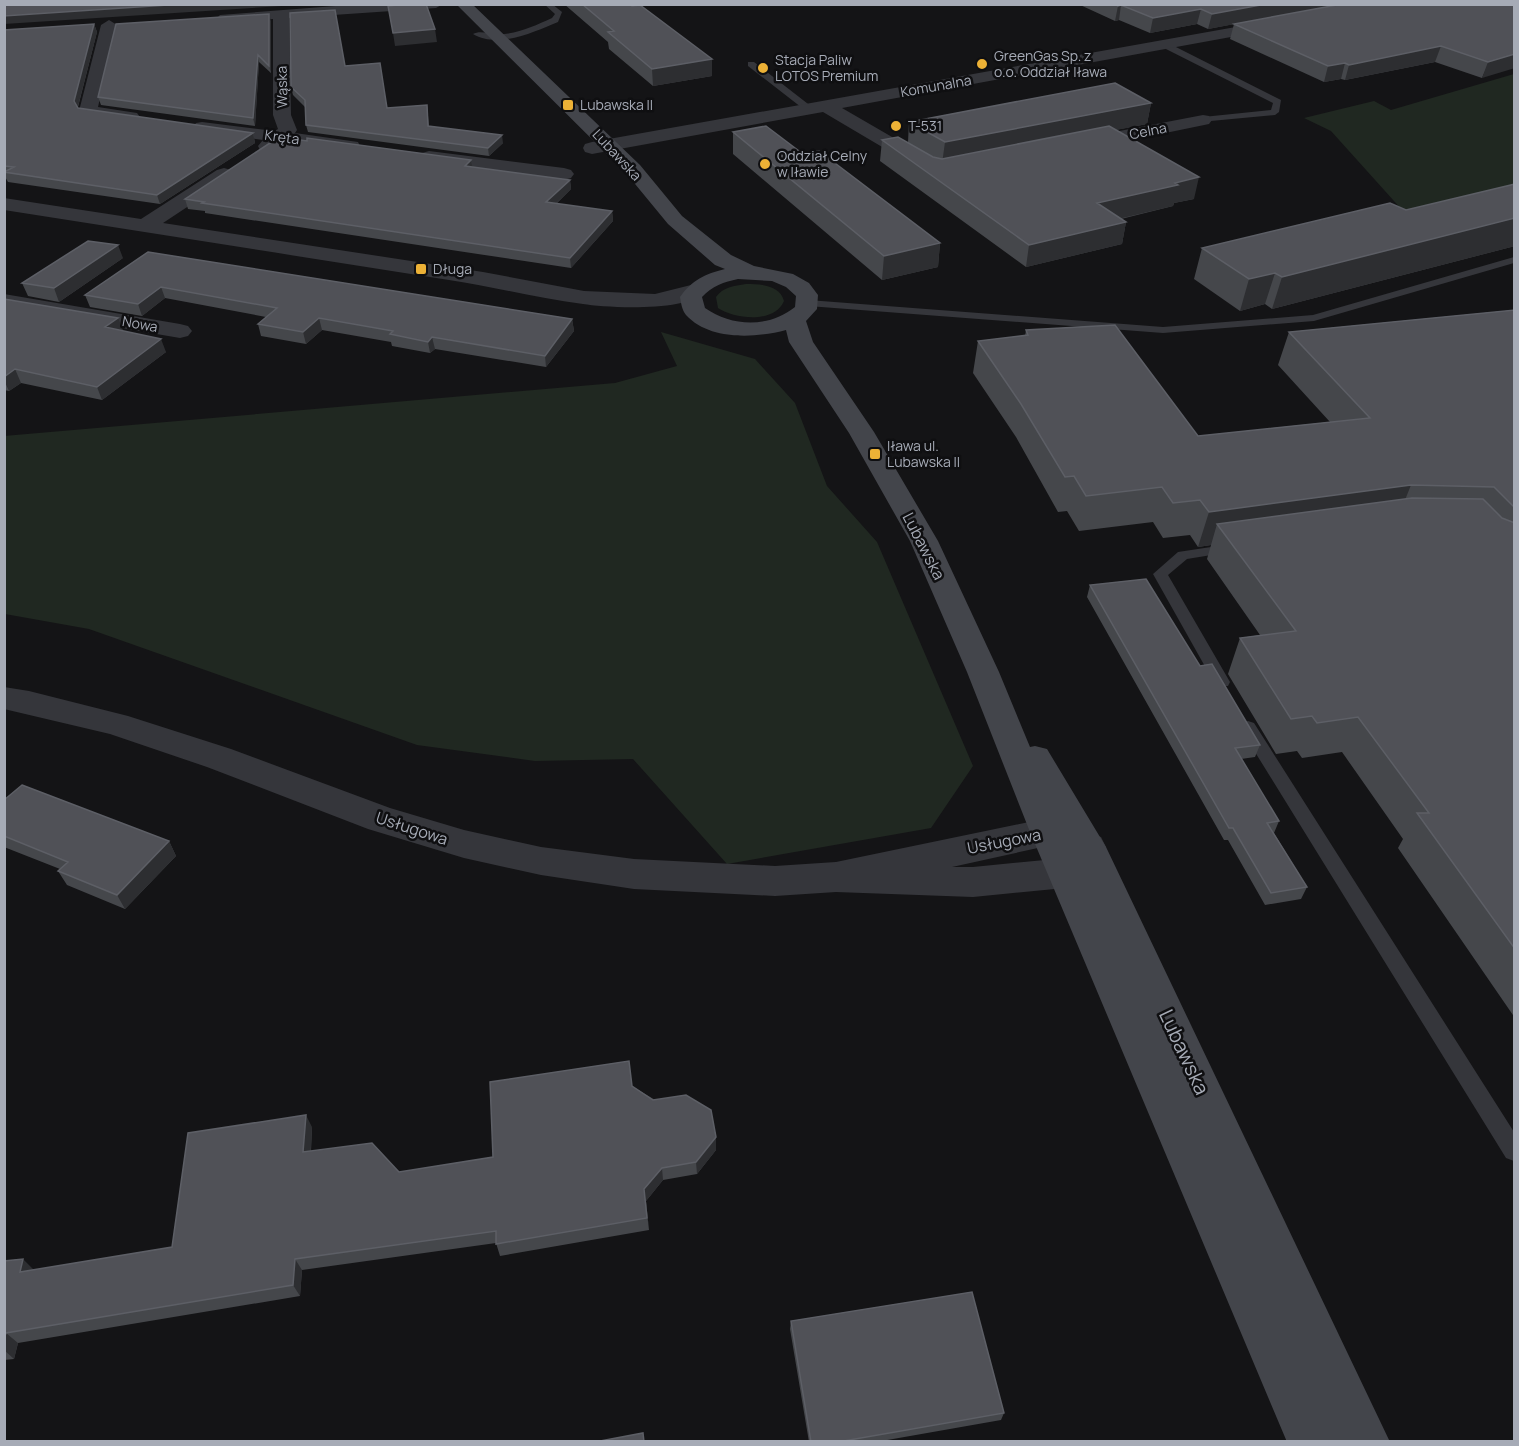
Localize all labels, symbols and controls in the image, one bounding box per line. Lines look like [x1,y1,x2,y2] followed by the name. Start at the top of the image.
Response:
[994,46,1107,81] place label: GreenGas Sp. z o.o. Oddział Iława
[775,50,878,85] place label: Stacja Paliw LOTOS Premium
[975,57,989,71] marker: GreenGas Sp. z o.o. Oddział Iława
[756,61,770,75] marker: Stacja Paliw LOTOS Premium
[272,66,291,108] street label: Wąska
[899,70,973,101] street label: Komunalna
[580,95,653,114] place label: Lubawska II
[561,98,575,112] marker: Lubawska II
[908,116,942,135] place label: T-531
[1128,118,1168,143] street label: Celna
[889,119,903,133] marker: T-531
[263,125,301,148] street label: Kręta
[589,125,646,184] street label: Lubawska
[777,146,868,181] place label: Oddział Celny w Iławie
[758,157,772,171] marker: Oddział Celny w Iławie
[433,259,472,278] place label: Długa
[414,262,428,276] marker: Długa
[121,311,159,336] street label: Nowa
[887,436,960,471] place label: Iława ul. Lubawska II
[868,447,882,461] marker: Iława ul. Lubawska II
[898,509,950,583] street label: Lubawska
[373,806,451,850] street label: Usługowa
[965,823,1043,859] street label: Usługowa
[1153,1005,1216,1099] street label: Lubawska

